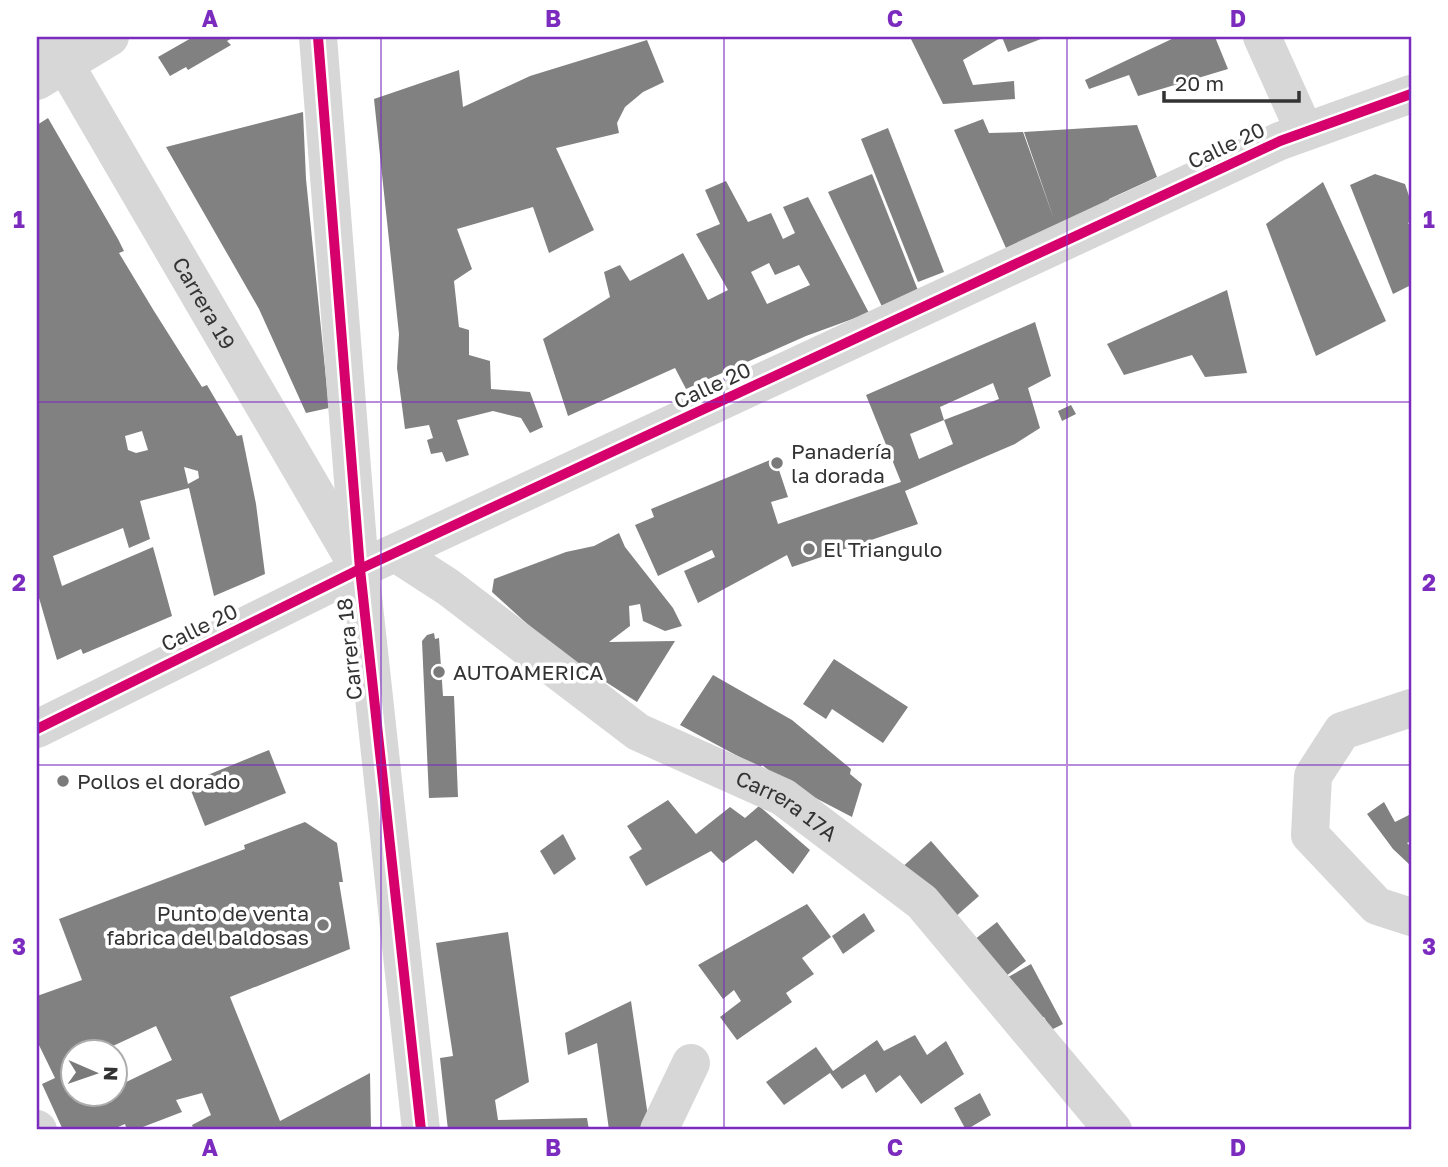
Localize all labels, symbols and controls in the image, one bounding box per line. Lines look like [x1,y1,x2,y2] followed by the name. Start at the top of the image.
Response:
[202,4,219,32] text: A
[545,4,561,32] text: B
[887,4,903,32] text: C
[1230,4,1246,32] text: D
[1164,60,1299,104] scale bar
[1175,70,1224,96] text: 20 m
[1183,116,1269,174] street label: Calle 20
[13,205,25,233] text: 1
[1423,205,1435,233] text: 1
[167,252,241,354] street label: Carrera 19
[669,356,755,414] street label: Calle 20
[791,438,892,488] place label: Panadería la dorada
[769,455,785,471] marker: Panadería la dorada
[823,536,942,562] place label: El Triangulo
[801,541,817,557] marker: El Triangulo
[12,568,26,596] text: 2
[1422,568,1436,596] text: 2
[156,597,242,657] street label: Calle 20
[331,597,367,701] street label: Carrera 18
[453,659,603,685] place label: AUTOAMERICA
[431,664,447,680] marker: AUTOAMERICA
[732,765,843,846] street label: Carrera 17A
[77,768,240,794] place label: Pollos el dorado
[55,773,71,789] marker: Pollos el dorado
[107,900,309,950] place label: Punto de venta fabrica del baldosas
[315,917,331,933] marker: Punto de venta fabrica del baldosas
[12,932,26,960] text: 3
[1422,932,1436,960] text: 3
[60,1038,130,1108] north arrow
[100,1066,123,1081] text: N
[202,1133,219,1161] text: A
[545,1133,561,1161] text: B
[887,1133,903,1161] text: C
[1230,1133,1246,1161] text: D

